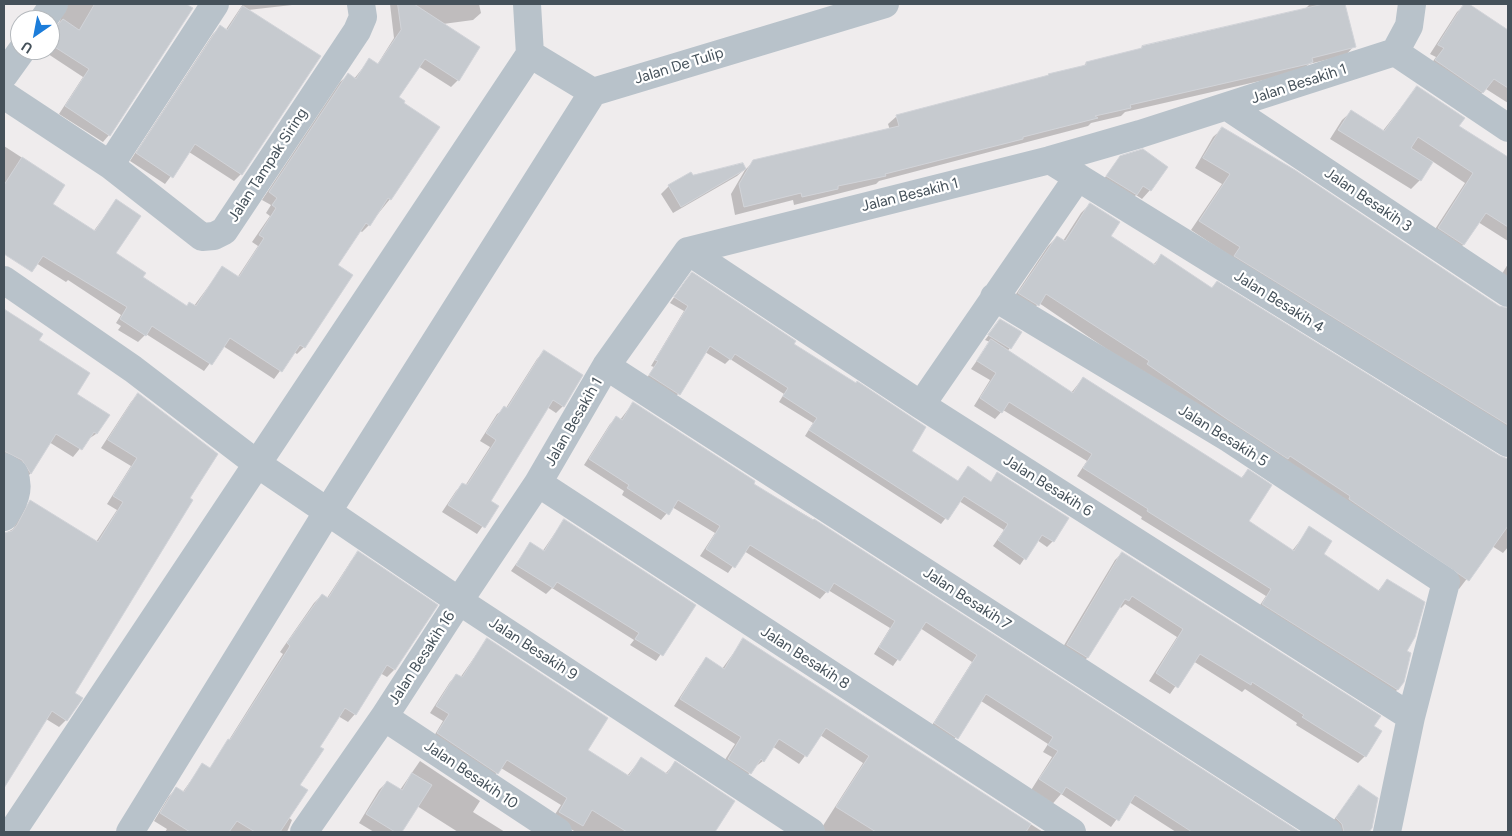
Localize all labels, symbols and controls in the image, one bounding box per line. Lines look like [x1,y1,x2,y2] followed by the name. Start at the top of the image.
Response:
[10,10,60,60] north arrow
[18,37,36,57] text: U
[632,44,726,88] street label: Jalan De Tulip
[1249,60,1349,108] street label: Jalan Besakih 1
[224,105,312,225] street label: Jalan Tampak Siring
[1321,164,1415,236] street label: Jalan Besakih 3
[860,174,960,216] street label: Jalan Besakih 1
[1231,267,1327,337] street label: Jalan Besakih 4
[541,374,607,470] street label: Jalan Besakih 1
[1175,401,1271,471] street label: Jalan Besakih 5
[1000,451,1096,521] street label: Jalan Besakih 6
[920,564,1014,634] street label: Jalan Besakih 7
[385,608,459,708] street label: Jalan Besakih 16
[485,614,581,684] street label: Jalan Besakih 9
[757,623,853,693] street label: Jalan Besakih 8
[421,737,521,813] street label: Jalan Besakih 10

